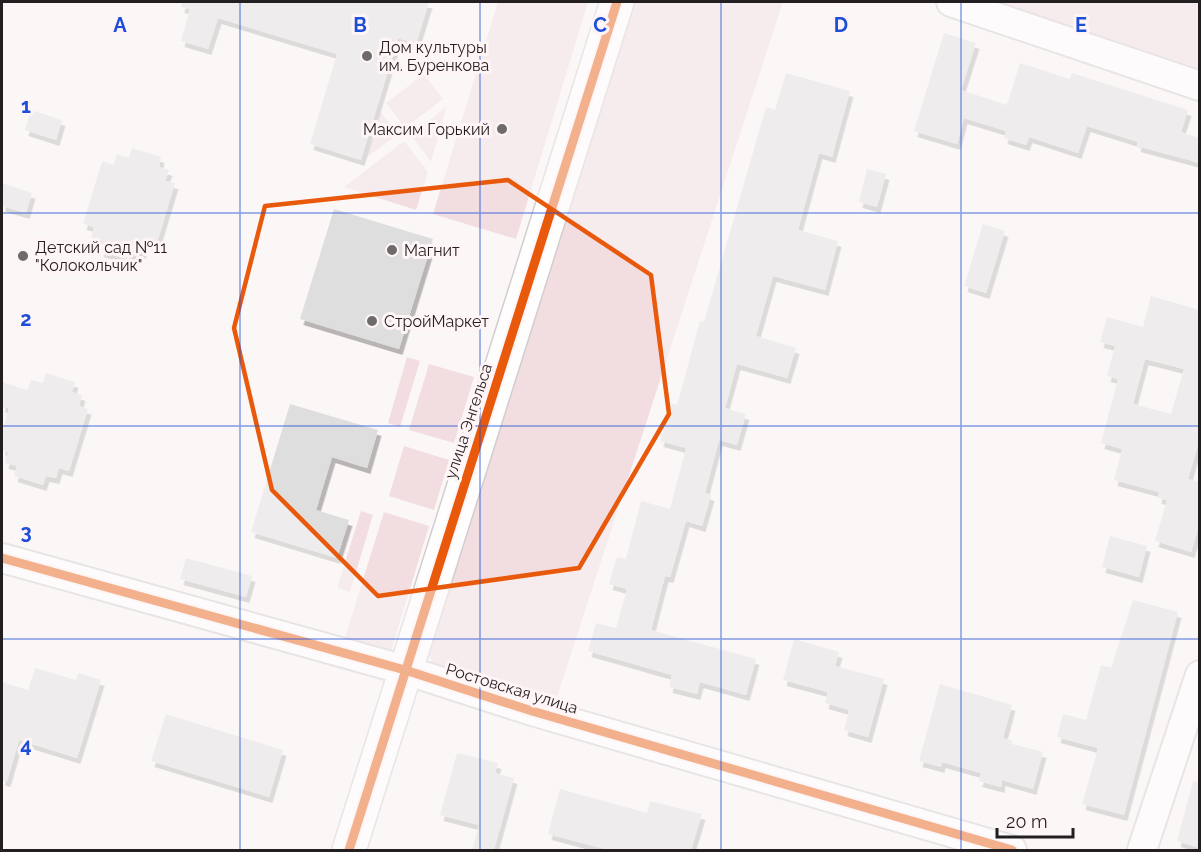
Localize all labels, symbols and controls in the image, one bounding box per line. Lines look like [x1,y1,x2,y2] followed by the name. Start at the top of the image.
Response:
[113,13,127,37] text: A
[353,13,367,37] text: B
[593,13,607,37] text: C
[834,13,848,37] text: D
[1075,13,1087,37] text: E
[379,38,489,75] place label: Дом культуры им. Буренкова
[360,49,374,63] marker: Дом культуры им. Буренкова
[21,94,31,118] text: 1
[363,120,490,139] place label: Максим Горький
[495,122,509,136] marker: Максим Горький
[35,238,167,275] place label: Детский сад №11 "Колокольчик"
[404,241,460,260] place label: Магнит
[385,243,399,257] marker: Магнит
[16,249,30,263] marker: Детский сад №11 "Колокольчик"
[20,307,32,331] text: 2
[384,312,489,331] place label: СтройМаркет
[365,314,379,328] marker: СтройМаркет
[441,361,496,481] street label: улица Энгельса
[20,520,32,544] text: 3
[444,659,580,718] street label: Ростовская улица
[20,733,32,757] text: 4
[997,801,1074,839] scale bar
[1006,811,1048,832] text: 20 m

